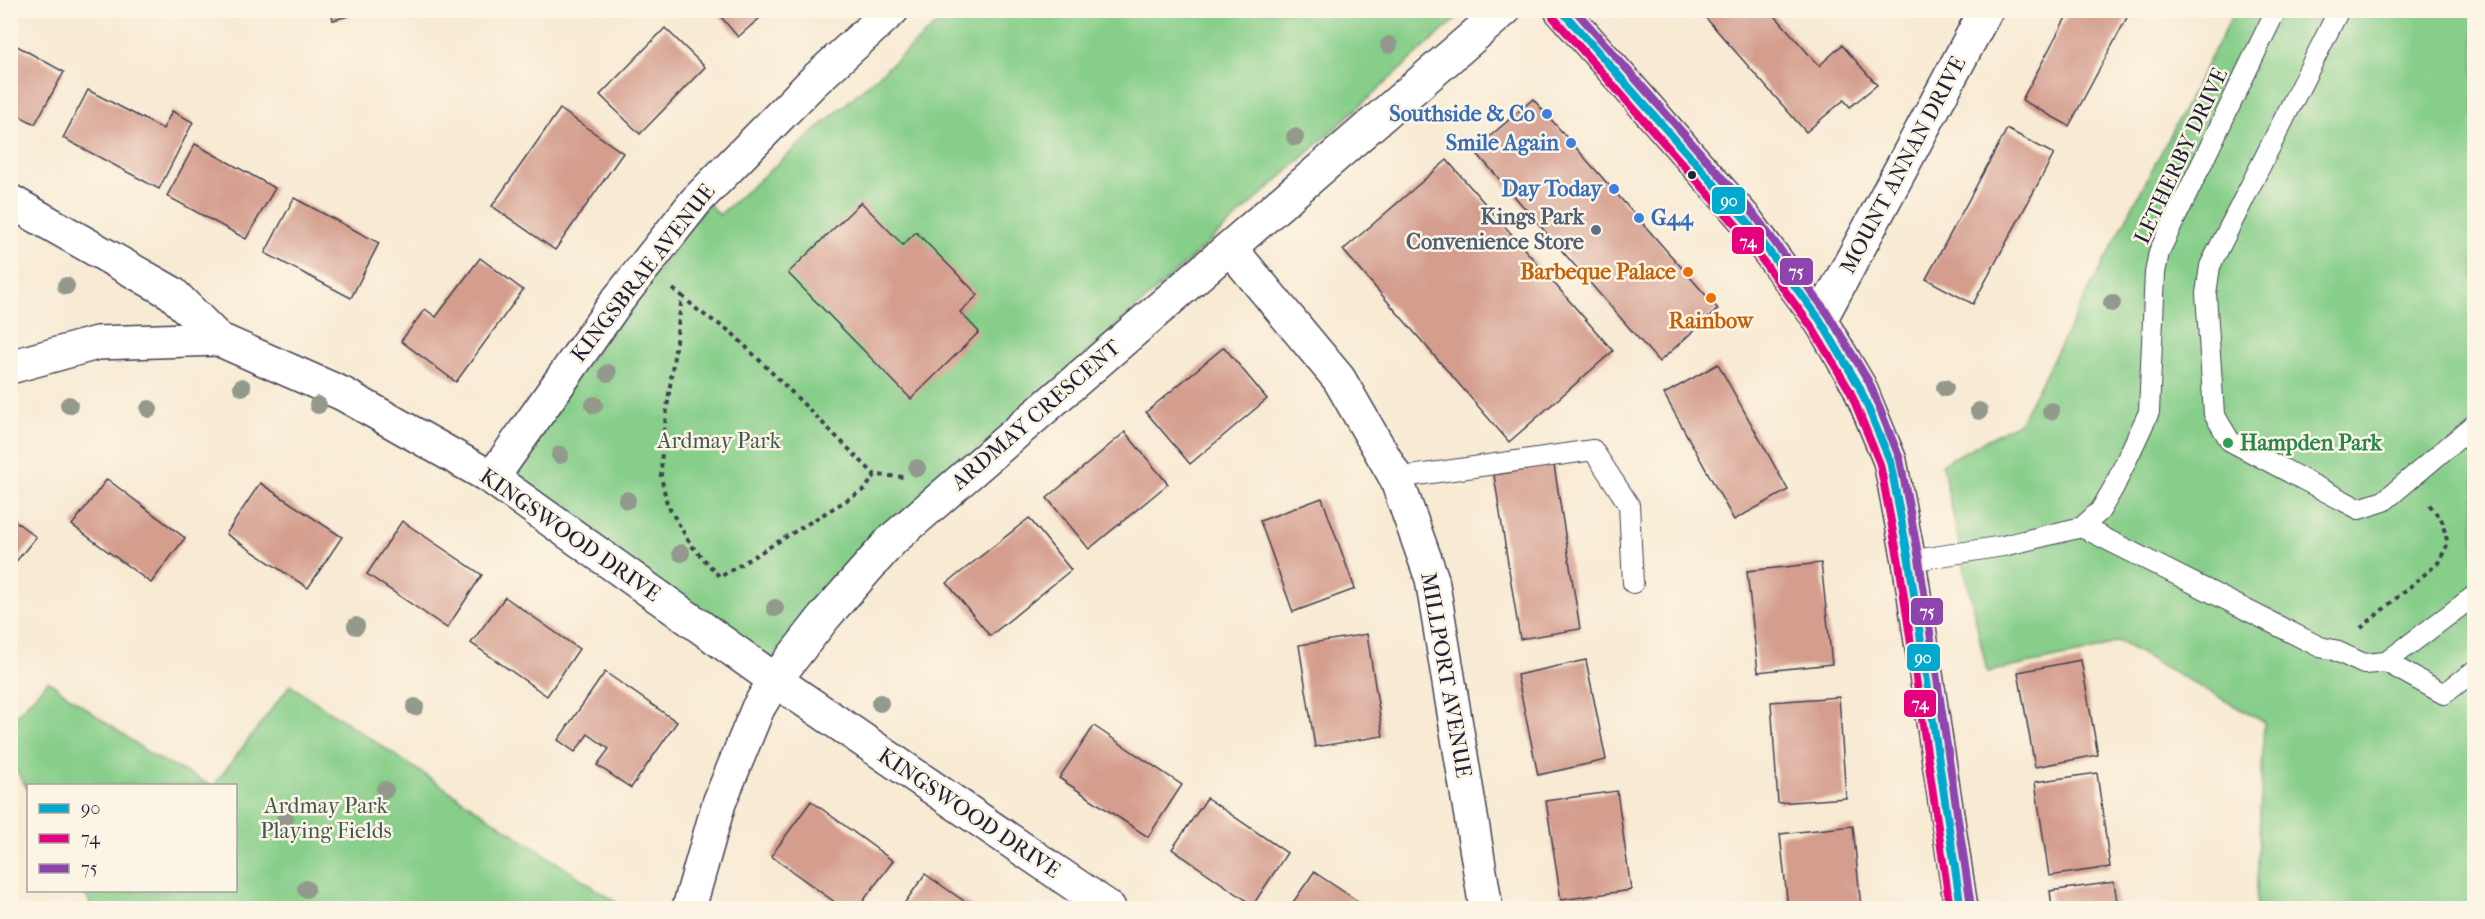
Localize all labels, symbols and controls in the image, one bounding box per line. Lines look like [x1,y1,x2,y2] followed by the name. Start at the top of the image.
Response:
[1835,52,1971,278] street label: MOUNT ANNAN DRIVE
[2129,64,2233,248] street label: LETHERBY DRIVE
[1389,101,1535,127] place label: Southside & Co
[1540,107,1554,121] marker: Southside & Co
[1446,130,1559,156] place label: Smile Again
[1564,136,1578,150] marker: Smile Again
[1686,169,1698,181] unlabelled marker
[1501,176,1603,202] place label: Day Today
[566,179,720,367] street label: KINGSBRAE AVENUE
[1607,182,1621,196] marker: Day Today
[1711,186,1746,215] line badge: 90
[1719,191,1738,211] text: 90
[1406,204,1585,255] place label: Kings Park Convenience Store
[1651,205,1694,231] place label: G44
[1632,211,1646,225] marker: G44
[1589,223,1603,237] marker: Kings Park Convenience Store
[1731,226,1765,255] line badge: 74
[1739,232,1758,252] text: 74
[1779,257,1814,286] line badge: 75
[1520,259,1676,285] place label: Barbeque Palace
[1788,262,1803,281] text: 75
[1681,265,1695,279] marker: Barbeque Palace
[1704,291,1718,305] marker: Rainbow
[1669,308,1755,334] place label: Rainbow
[945,334,1127,496] street label: ARDMAY CRESCENT
[656,428,781,454] park label: Ardmay Park
[2240,430,2383,456] place label: Hampden Park
[2221,436,2235,450] marker: Hampden Park
[475,463,665,607] street label: KINGSWOOD DRIVE
[1415,570,1477,780] street label: MILLPORT AVENUE
[1910,597,1944,626] line badge: 75
[1919,602,1934,621] text: 75
[1906,643,1941,672] line badge: 90
[1913,648,1932,668] text: 90
[1903,689,1937,718] line badge: 74
[1911,694,1930,714] text: 74
[873,742,1065,884] street label: KINGSWOOD DRIVE
[27,784,237,892] legend
[260,793,392,844] park label: Ardmay Park Playing Fields
[81,798,100,819] text: 90
[81,828,100,849] text: 74
[81,858,98,879] text: 75

